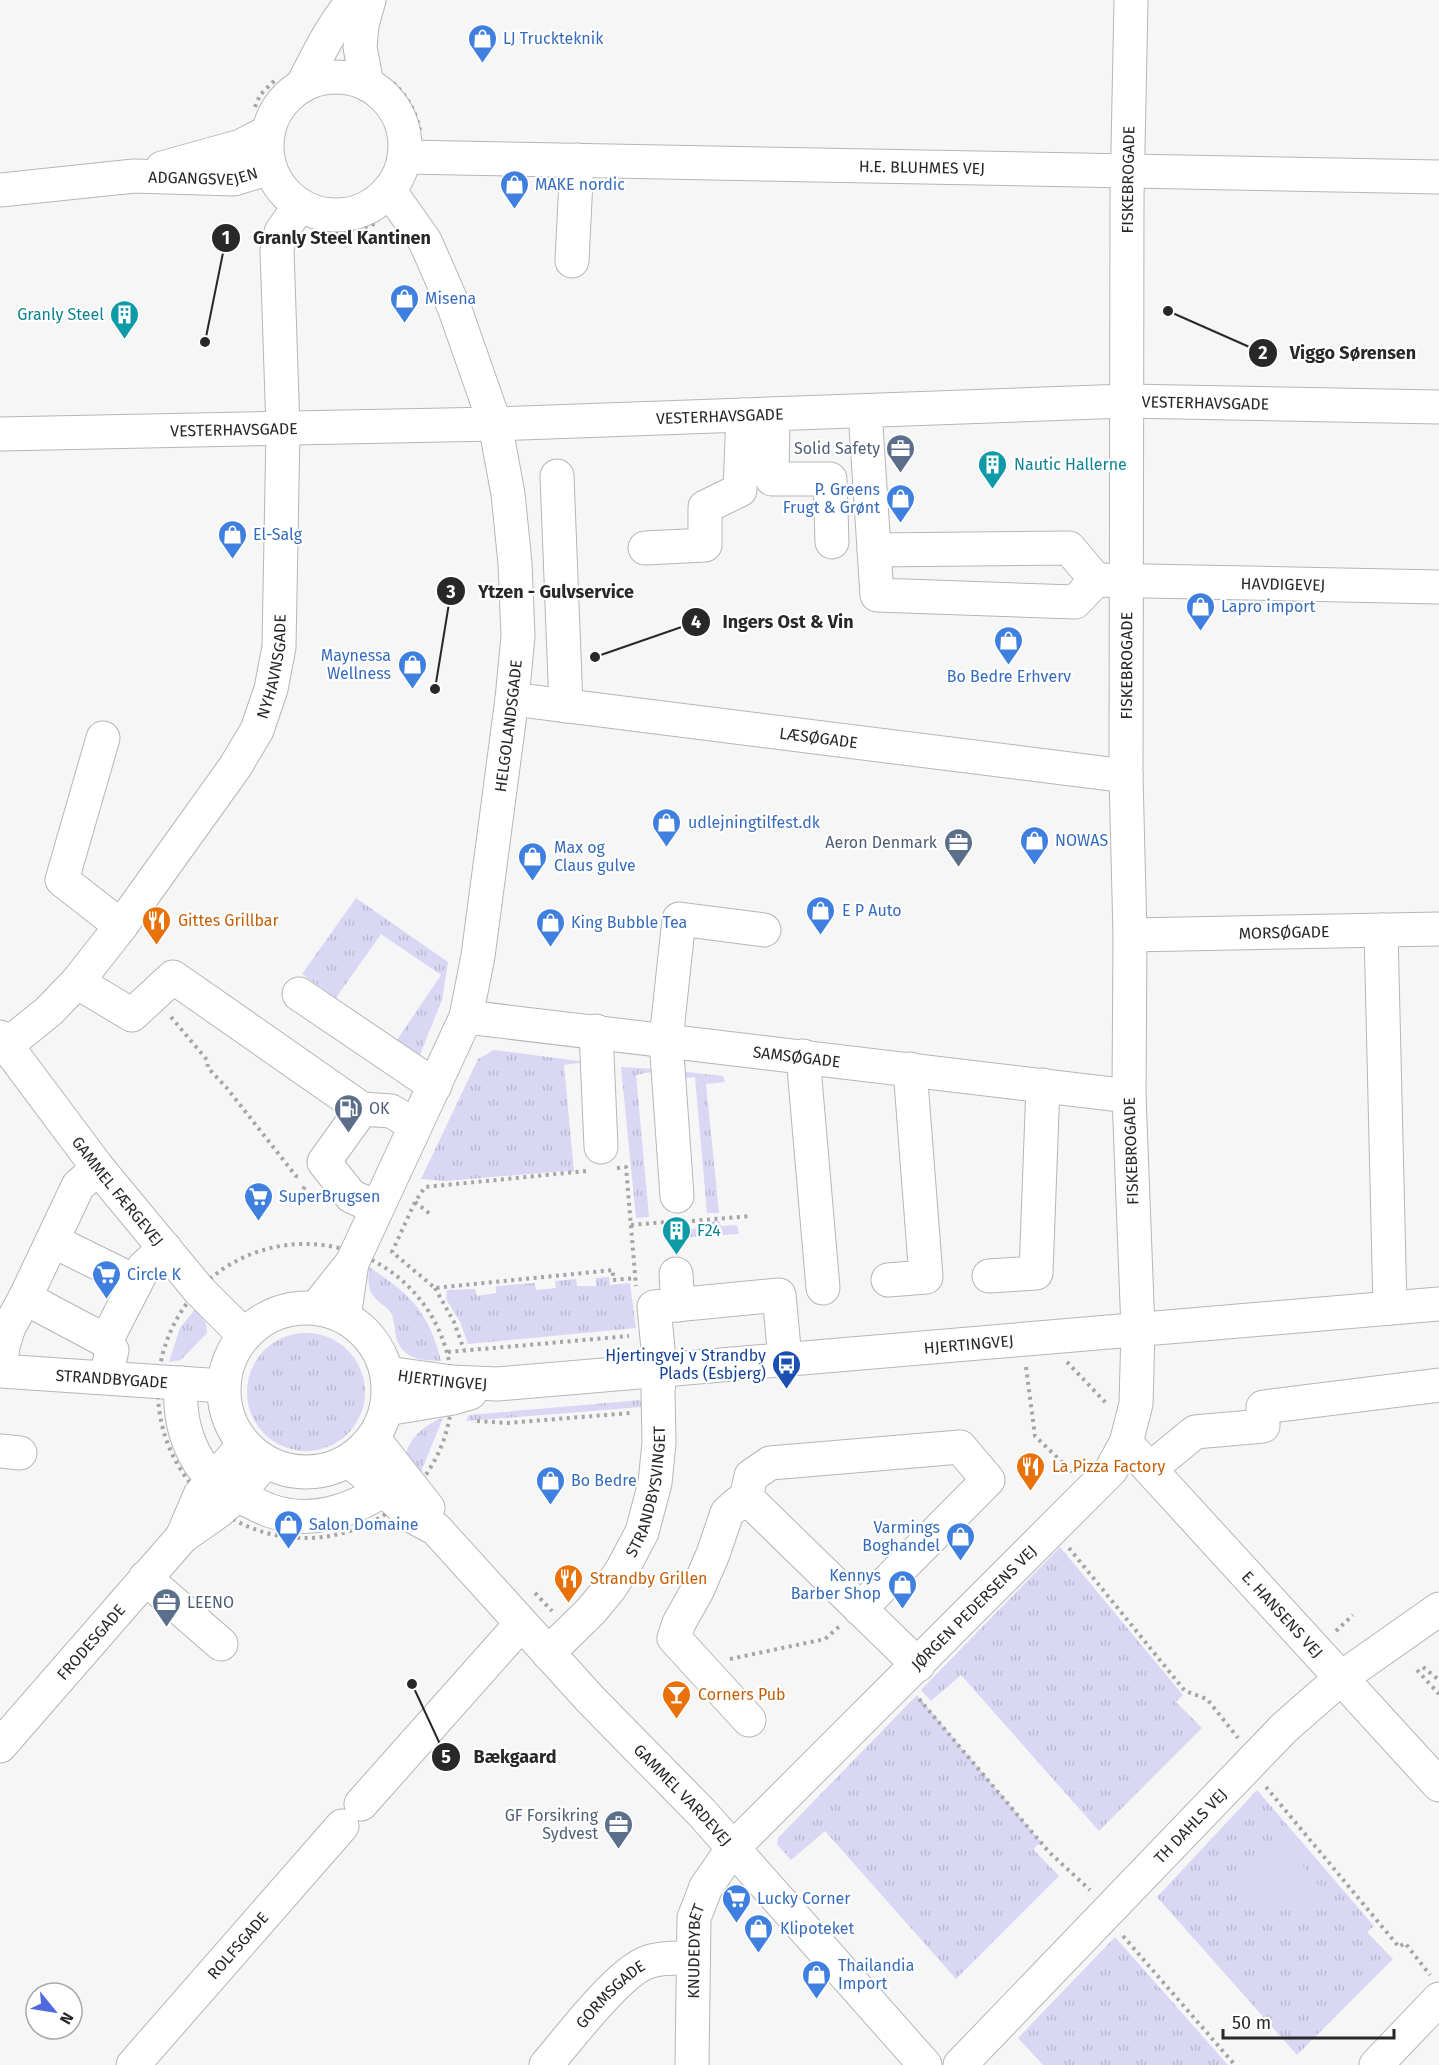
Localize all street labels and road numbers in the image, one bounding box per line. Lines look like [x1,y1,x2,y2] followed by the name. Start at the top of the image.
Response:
[1117,126,1138,234] street label: FISKEBROGADE
[859,156,985,178] street label: H.E. BLUHMES VEJ
[148,163,260,188] street label: ADGANGSVEJEN
[1141,392,1269,413] street label: VESTERHAVSGADE
[656,404,784,428] street label: VESTERHAVSGADE
[170,418,298,440] street label: VESTERHAVSGADE
[1240,573,1326,594] street label: HAVDIGEVEJ
[1117,612,1136,720] street label: FISKEBROGADE
[252,614,289,721] street label: NYHAVNSGADE
[490,659,525,793] street label: HELGOLANDSGADE
[778,723,859,752] street label: LÆSØGADE
[1238,922,1330,942] street label: MORSØGADE
[752,1042,841,1071] street label: SAMSØGADE
[1120,1097,1142,1205] street label: FISKEBROGADE
[68,1132,168,1250] street label: GAMMEL FÆRGEVEJ
[923,1331,1014,1357] street label: HJERTINGVEJ
[55,1365,169,1392] street label: STRANDBYGADE
[397,1365,488,1393] street label: HJERTINGVEJ
[621,1425,668,1560] street label: STRANDBYSVINGET
[907,1541,1040,1674] street label: JØRGEN PEDERSENS VEJ
[1238,1567,1327,1662] street label: E. HANSENS VEJ
[53,1600,129,1684] street label: FRODESGADE
[630,1740,736,1850] street label: GAMMEL VARDEVEJ
[1150,1784,1230,1867] street label: TH DAHLS VEJ
[683,1900,708,1999] street label: KNUDEDYBET
[203,1908,272,1983] street label: ROLFSGADE
[571,1956,648,2032] street label: GORMSGADE

